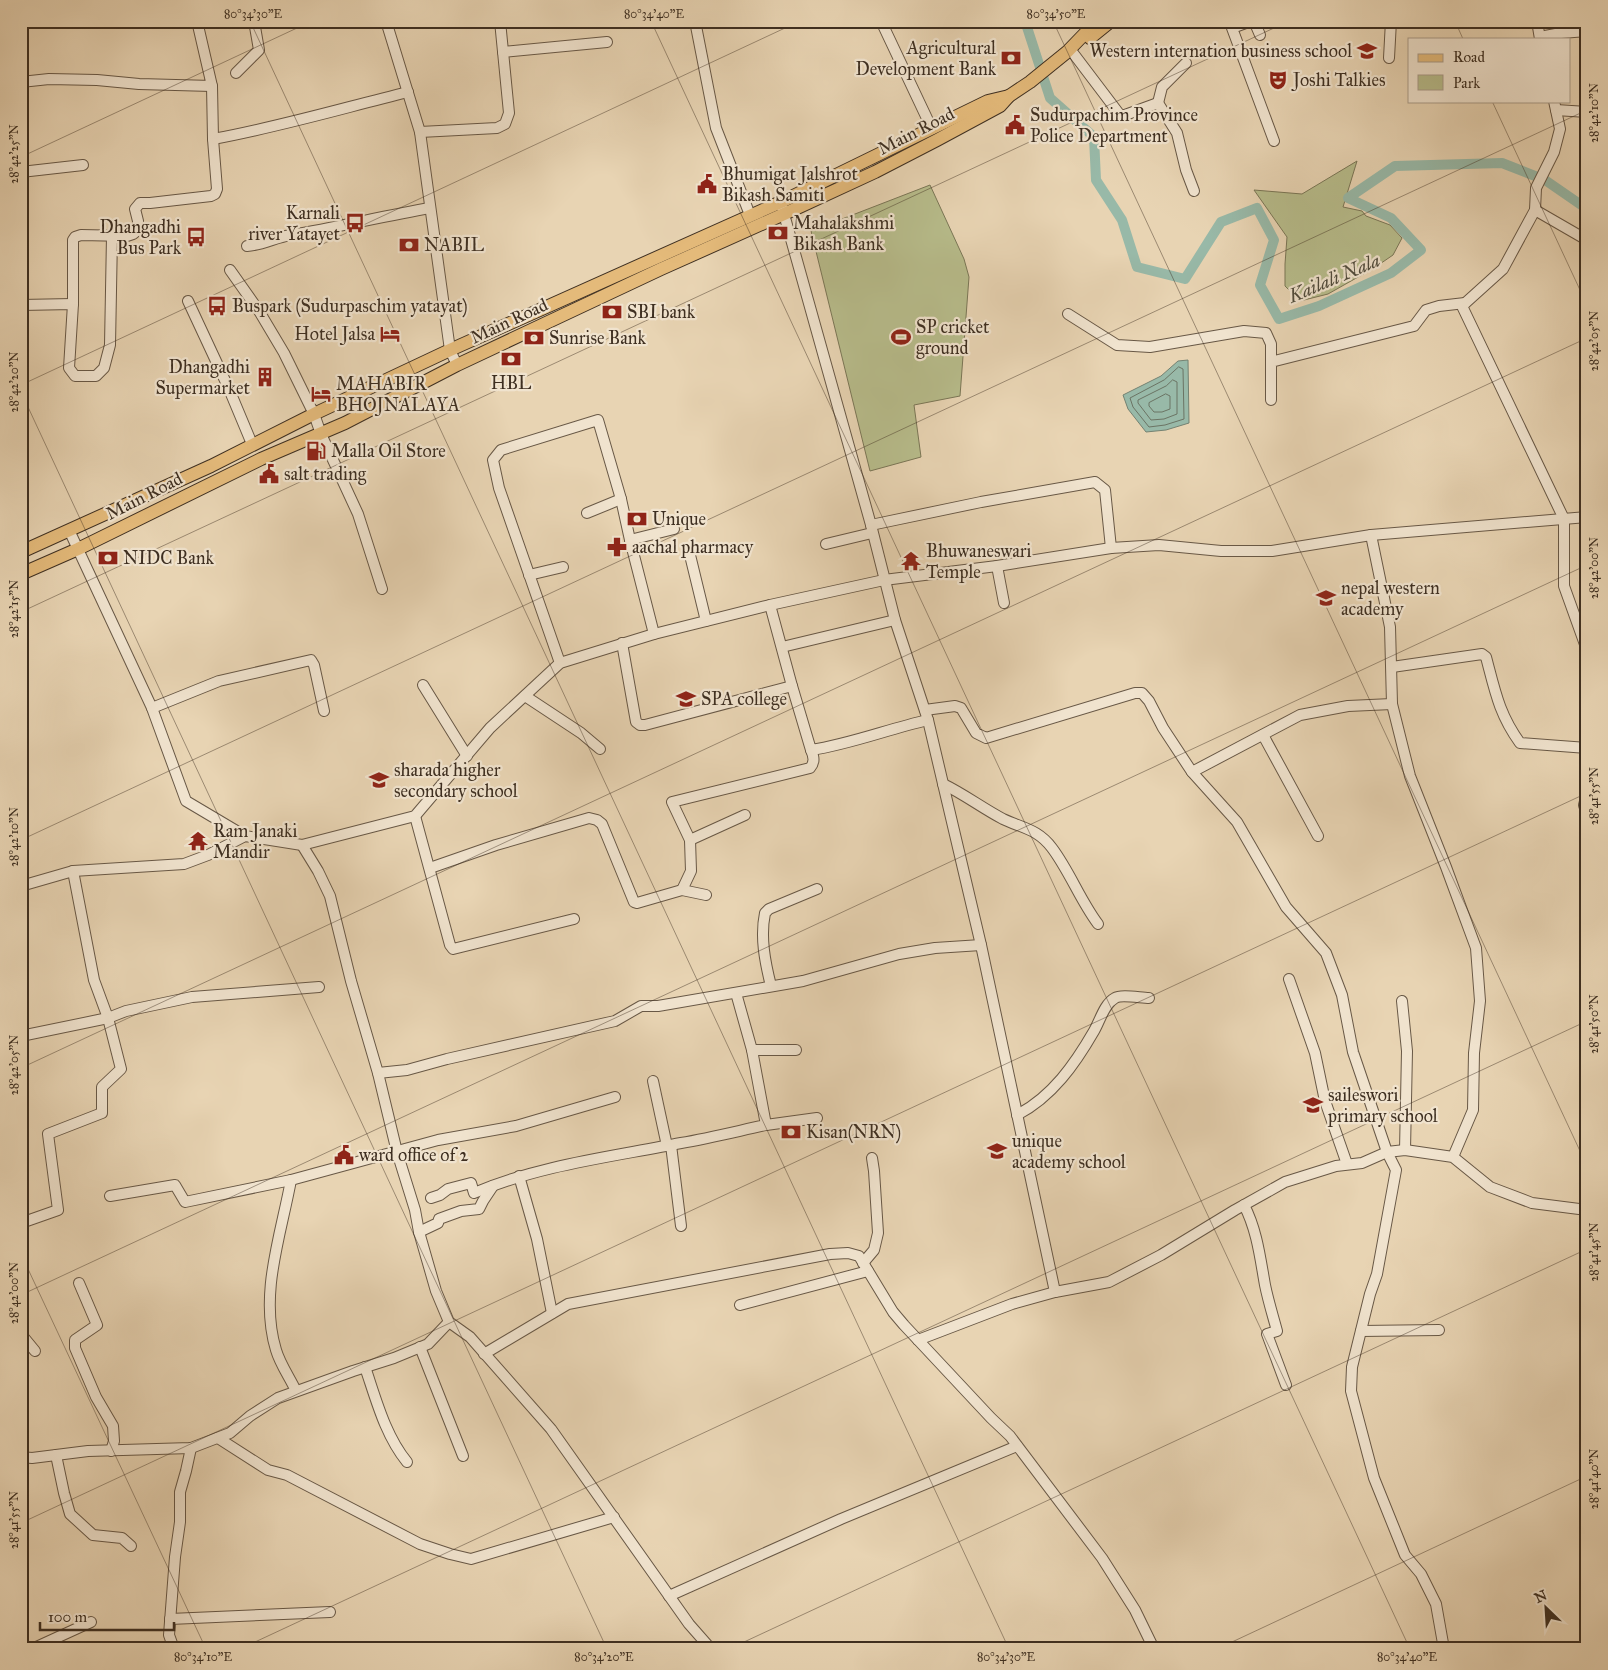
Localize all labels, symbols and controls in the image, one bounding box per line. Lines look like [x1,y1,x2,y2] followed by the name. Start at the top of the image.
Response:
[224,7,282,21] text: 80°34'30"E
[624,7,684,21] text: 80°34'40"E
[1027,7,1086,21] text: 80°34'50"E
[855,37,997,80] place label: Agricultural Development Bank
[1408,38,1570,102] legend
[1089,40,1352,62] place label: Western internation business school
[1356,40,1378,62] school or university icon: Western internation business school
[1000,47,1022,69] bank icon: Agricultural Development Bank
[1453,48,1485,66] text: Road
[1267,69,1289,91] theatre icon: Joshi Talkies
[1291,69,1386,92] place label: Joshi Talkies
[1453,74,1480,92] text: Park
[1587,83,1601,143] text: 28°42'10"N
[874,102,958,160] street label: Main Road
[1030,104,1198,147] place label: Sudurpachim Province Police Department
[1004,114,1026,136] public building icon: Sudurpachim Province Police Department
[7,124,21,184] text: 28°42'25"N
[722,163,858,206] place label: Bhumigat Jalshrot Bikash Samiti
[696,173,718,195] public building icon: Bhumigat Jalshrot Bikash Samiti
[248,202,341,245] place label: Karnali river Yatayet
[344,212,366,234] bus stop icon: Karnali river Yatayet
[793,212,894,255] place label: Mahalakshmi Bikash Bank
[100,216,182,259] place label: Dhangadhi Bus Park
[767,222,789,244] bank icon: Mahalakshmi Bikash Bank
[185,226,207,248] bus stop icon: Dhangadhi Bus Park
[398,234,420,256] bank icon: NABIL
[424,234,485,256] place label: NABIL
[1284,248,1383,308] water label: Kailali Nala
[467,293,551,349] street label: Main Road
[206,295,228,317] bus stop icon: Buspark (Sudurpaschim yatayat)
[232,295,468,318] place label: Buspark (Sudurpaschim yatayat)
[601,301,623,323] bank icon: SBI bank
[627,301,696,323] place label: SBI bank
[1587,311,1601,371] text: 28°42'05"N
[916,316,990,360] place label: SP cricket ground
[294,323,375,346] place label: Hotel Jalsa
[379,323,401,345] hotel icon: Hotel Jalsa
[890,326,912,348] sports icon: SP cricket ground
[523,327,545,349] bank icon: Sunrise Bank
[549,327,647,349] place label: Sunrise Bank
[500,348,522,370] bank icon: HBL
[7,352,21,412] text: 28°42'20"N
[155,356,251,399] place label: Dhangadhi Supermarket
[254,366,276,388] building icon: Dhangadhi Supermarket
[491,372,532,394] place label: HBL
[336,373,460,417] place label: MAHABIR BHOJNALAYA
[310,383,332,405] hotel icon: MAHABIR BHOJNALAYA
[305,440,327,462] fuel station icon: Malla Oil Store
[331,440,446,462] place label: Malla Oil Store
[258,463,280,485] public building icon: salt trading
[284,463,367,486] place label: salt trading
[102,467,186,525] street label: Main Road
[626,508,648,530] bank icon: Unique
[652,508,706,531] place label: Unique
[606,536,628,558] pharmacy icon: aachal pharmacy
[632,536,754,558] place label: aachal pharmacy
[1587,537,1601,599] text: 28°42'00"N
[926,540,1032,583] place label: Bhuwaneswari Temple
[97,547,119,569] bank icon: NIDC Bank
[123,547,215,569] place label: NIDC Bank
[900,550,922,572] temple icon: Bhuwaneswari Temple
[1341,577,1440,620] place label: nepal western academy
[7,580,21,638] text: 28°42'15"N
[1315,587,1337,609] school or university icon: nepal western academy
[675,688,697,710] school or university icon: SPA college
[701,688,787,711] place label: SPA college
[394,759,518,802] place label: sharada higher secondary school
[1587,767,1601,825] text: 28°41'55"N
[368,769,390,791] school or university icon: sharada higher secondary school
[7,807,21,867] text: 28°42'10"N
[213,820,297,863] place label: Ram Janaki Mandir
[187,830,209,852] temple icon: Ram Janaki Mandir
[1587,994,1601,1054] text: 28°41'50"N
[7,1035,21,1095] text: 28°42'05"N
[1327,1084,1438,1127] place label: saileswori primary school
[1302,1094,1324,1116] school or university icon: saileswori primary school
[780,1121,802,1143] bank icon: Kisan(NRN)
[806,1121,901,1144] place label: Kisan(NRN)
[1012,1130,1126,1173] place label: unique academy school
[986,1140,1008,1162] school or university icon: unique academy school
[333,1144,355,1166] public building icon: ward office of 2
[359,1144,468,1166] place label: ward office of 2
[1587,1222,1601,1282] text: 28°41'45"N
[7,1262,21,1324] text: 28°42'00"N
[1587,1449,1601,1509] text: 28°41'40"N
[7,1491,21,1549] text: 28°41'55"N
[1520,1582,1570,1632] north arrow
[1532,1586,1550,1607] text: N
[40,1600,174,1632] scale bar
[48,1608,88,1626] text: 100 m
[174,1650,232,1664] text: 80°34'10"E
[574,1650,634,1664] text: 80°34'20"E
[977,1650,1035,1664] text: 80°34'30"E
[1377,1650,1437,1664] text: 80°34'40"E

